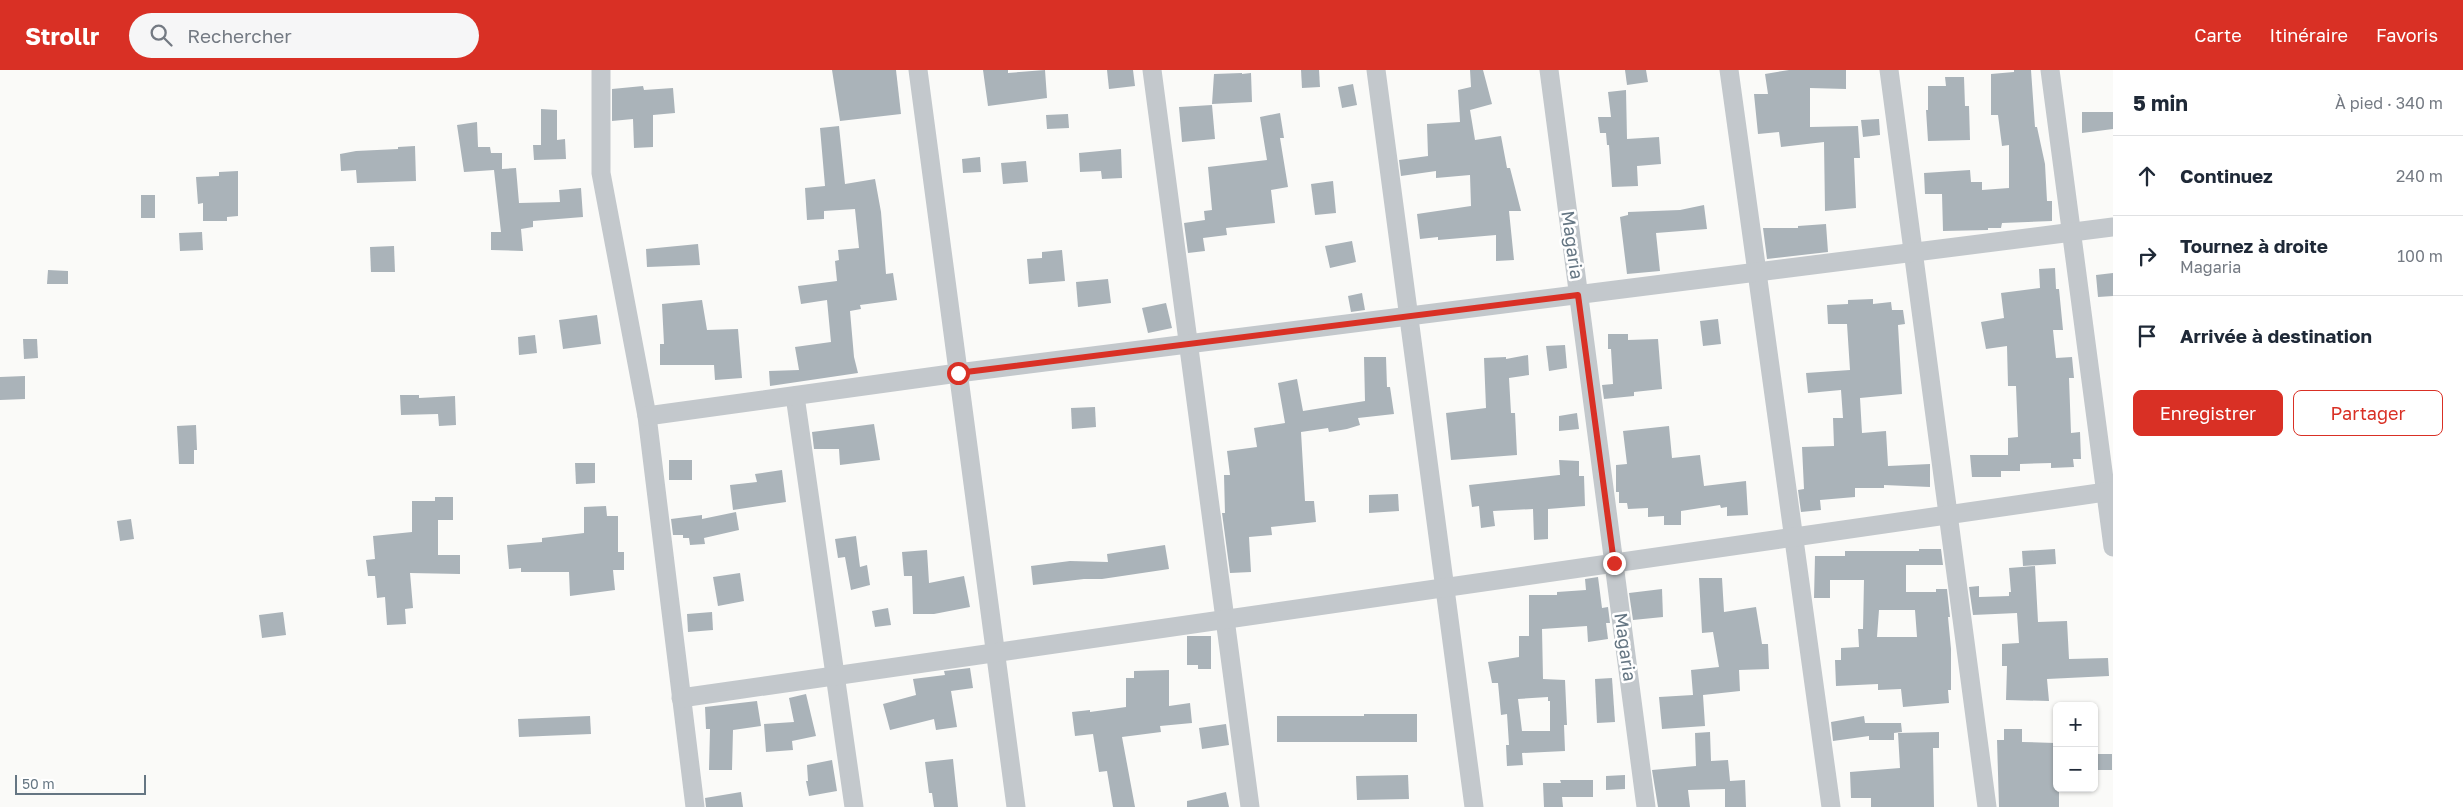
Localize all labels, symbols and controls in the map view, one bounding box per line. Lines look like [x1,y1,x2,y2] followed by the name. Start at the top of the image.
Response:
[129,13,479,58] search box
[25,21,99,50] text: Strollr
[147,21,175,49] icon: search
[187,24,292,47] text: Rechercher
[2194,24,2242,46] text: Carte
[2270,24,2348,46] text: Itinéraire
[2376,24,2438,46] text: Favoris
[2133,90,2188,116] text: 5 min
[2335,93,2443,113] text: À pied · 340 m
[2133,162,2161,190] icon: ahead
[2180,164,2273,187] text: Continuez
[2396,166,2443,186] text: 240 m
[1557,209,1589,281] street label: Magaria
[2180,234,2328,257] text: Tournez à droite
[2133,242,2161,270] icon: right
[2397,246,2443,266] text: 100 m
[2180,257,2241,277] text: Magaria
[2133,322,2161,350] icon: arrive
[2180,324,2372,347] text: Arrivée à destination
[947,362,970,385] route start
[2133,390,2283,436] button: Enregistrer
[2293,390,2443,436] button: Partager
[1603,552,1626,575] route end
[1610,611,1642,683] street label: Magaria
[2053,702,2098,792] map controls
[2053,702,2098,747] button: +
[2053,747,2098,792] button: −
[15,772,146,795] scale bar
[22,775,55,792] text: 50 m

